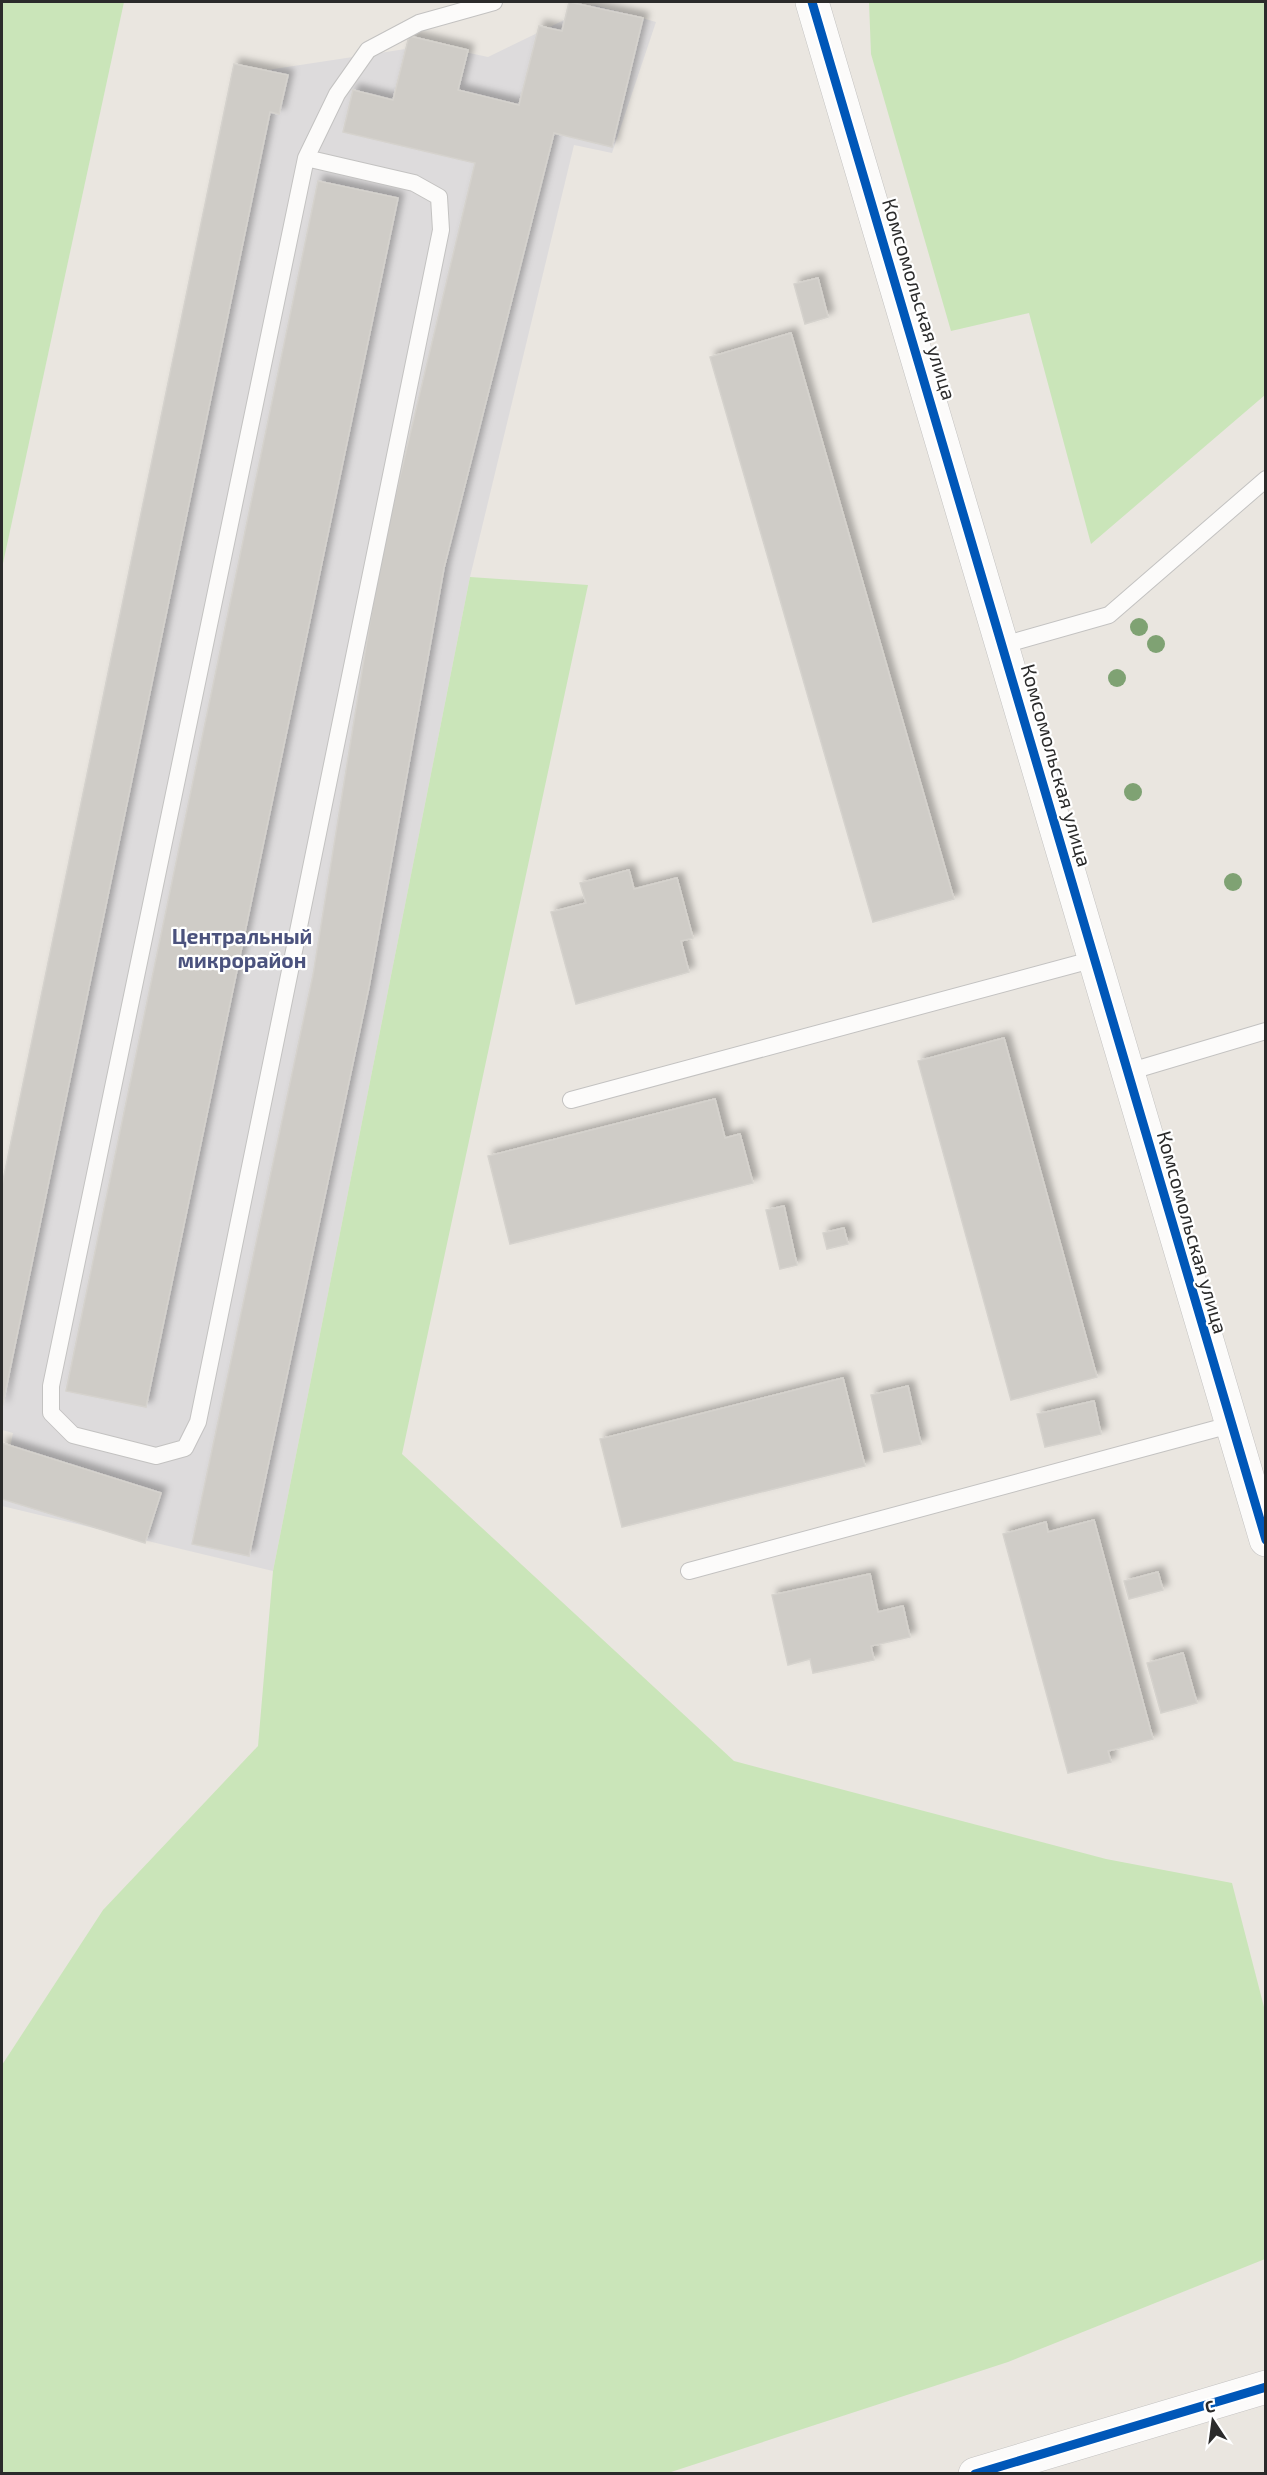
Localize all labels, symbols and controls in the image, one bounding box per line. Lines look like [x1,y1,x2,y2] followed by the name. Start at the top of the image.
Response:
[877,195,962,403] street label: Комсомольская улица
[1016,661,1097,869] street label: Комсомольская улица
[172,923,312,972] district label: Центральный микрорайон
[1152,1128,1233,1336] street label: Комсомольская улица
[1183,2391,1243,2451] north arrow
[1203,2396,1216,2416] text: С

